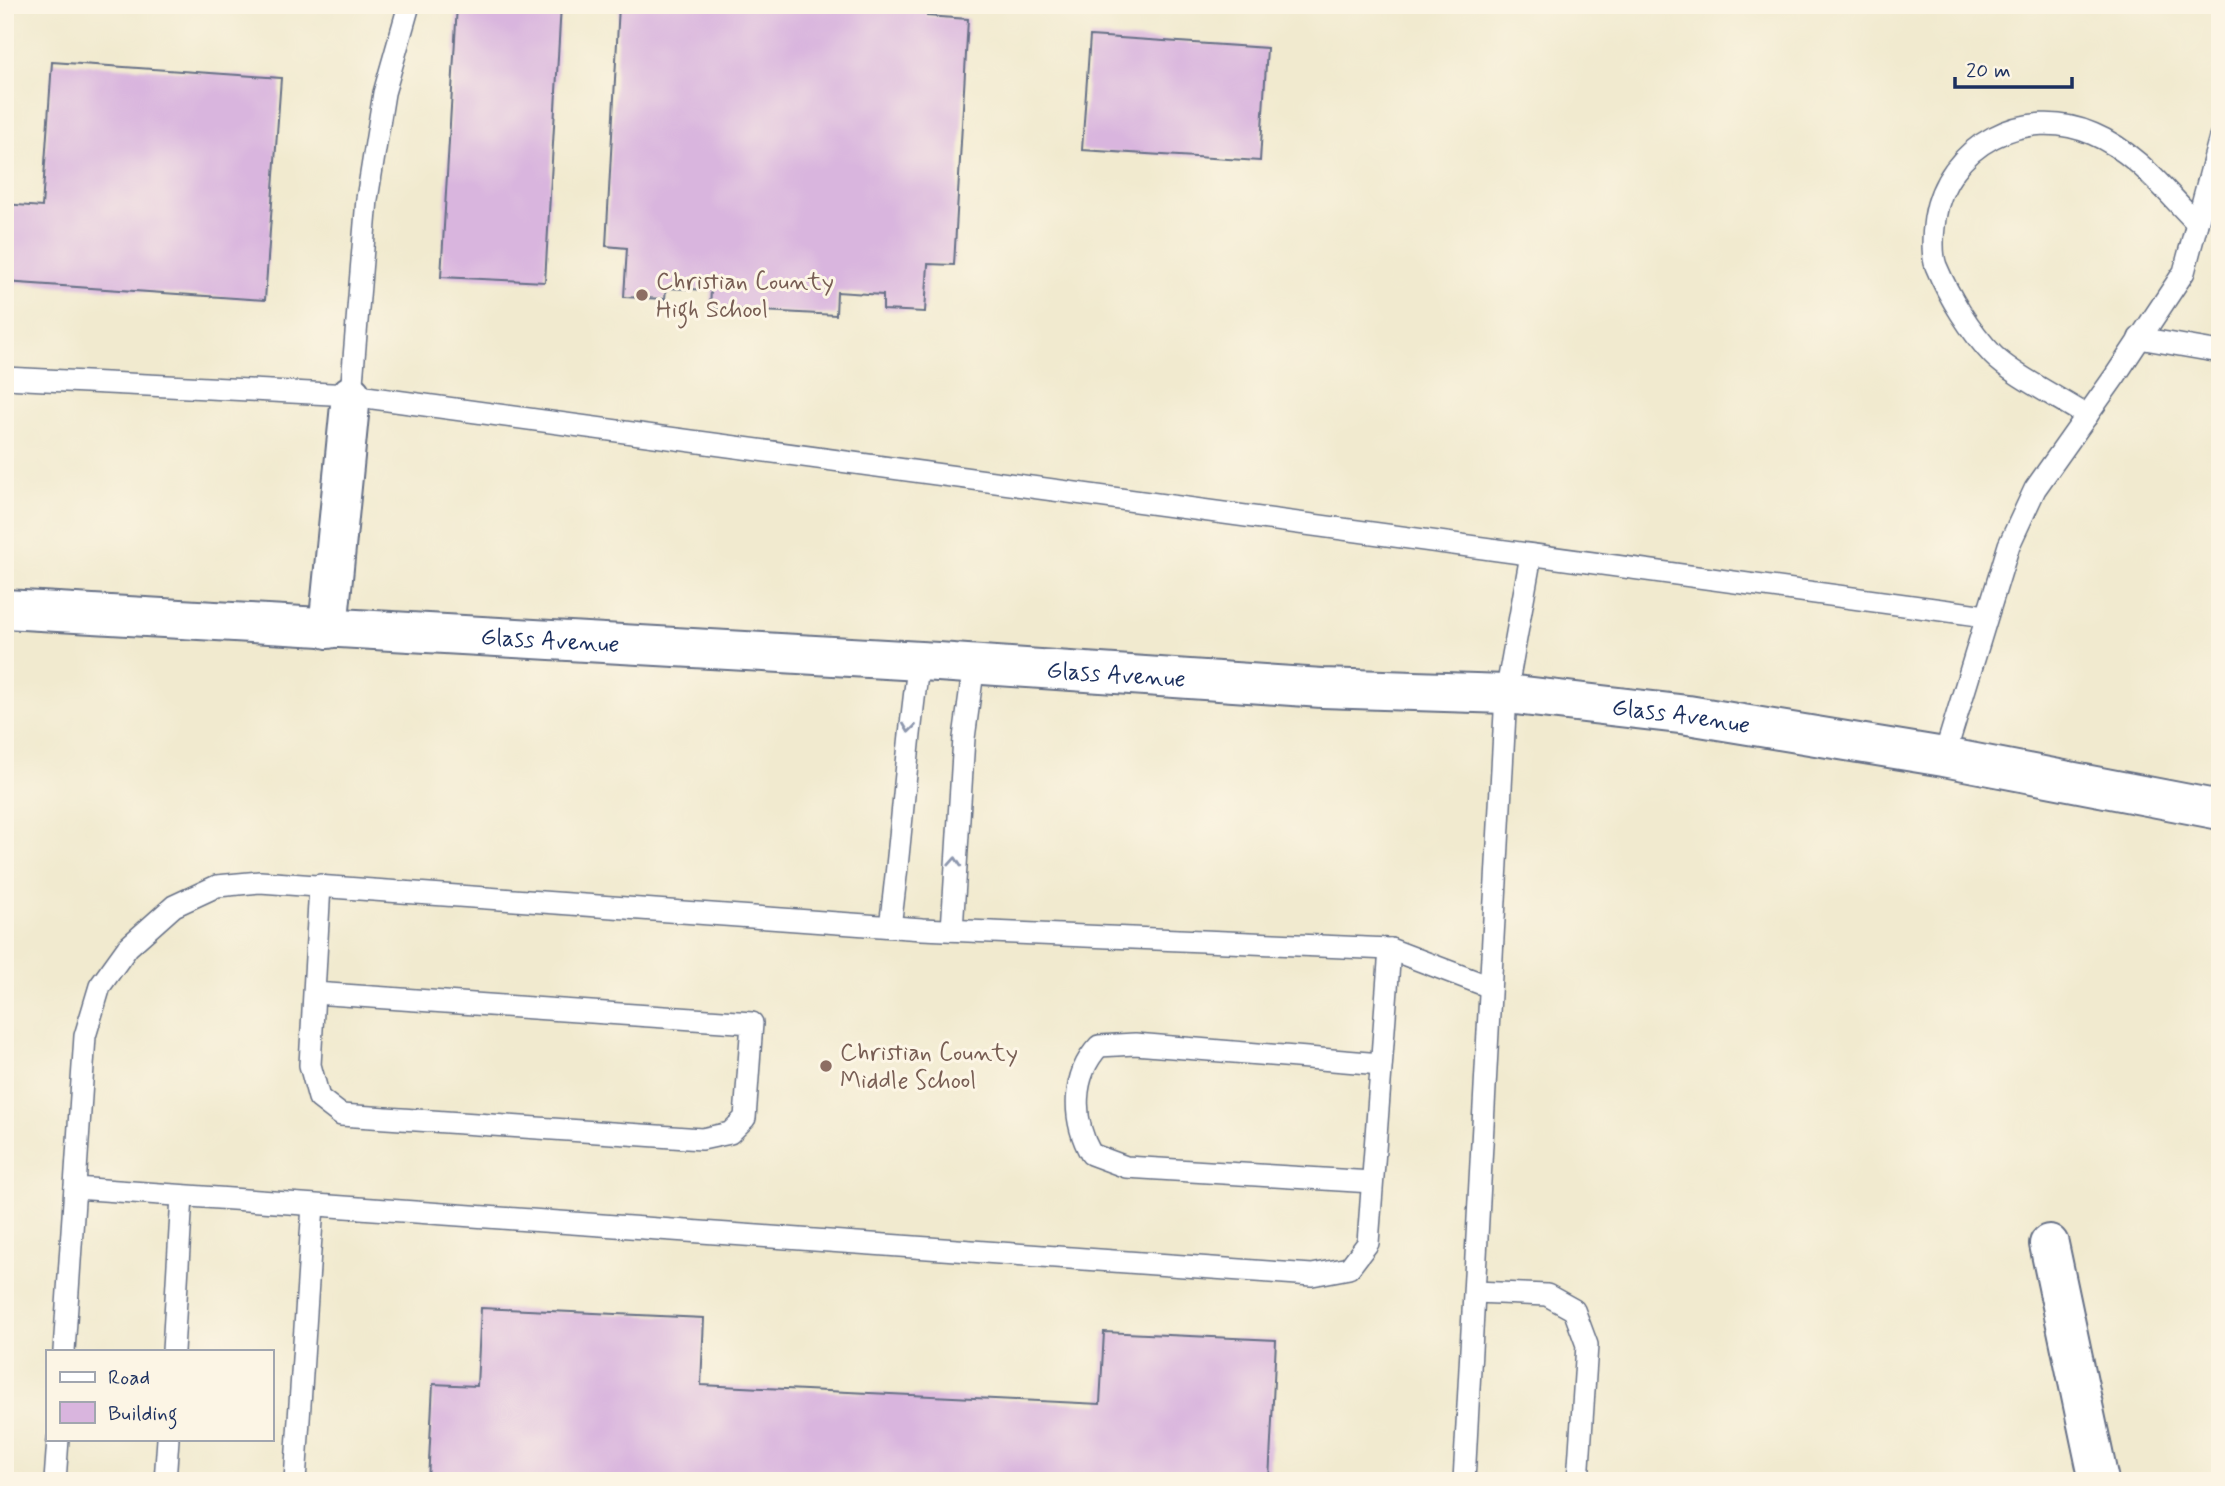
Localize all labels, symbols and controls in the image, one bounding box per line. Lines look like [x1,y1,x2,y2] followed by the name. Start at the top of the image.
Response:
[1955,46,2073,90] scale bar
[1966,57,2011,85] text: 20 m
[656,267,834,329] place label: Christian County High School
[634,287,650,303] marker: Christian County High School
[480,622,620,661] street label: Glass Avenue
[1045,655,1186,696] street label: Glass Avenue
[1610,692,1752,742] street label: Glass Avenue
[902,722,917,734] one-way arrow
[947,857,962,868] one-way arrow
[840,1038,1018,1097] place label: Christian County Middle School
[818,1058,834,1074] marker: Christian County Middle School
[46,1350,273,1440] legend
[108,1364,150,1392] text: Road
[108,1400,178,1430] text: Building

